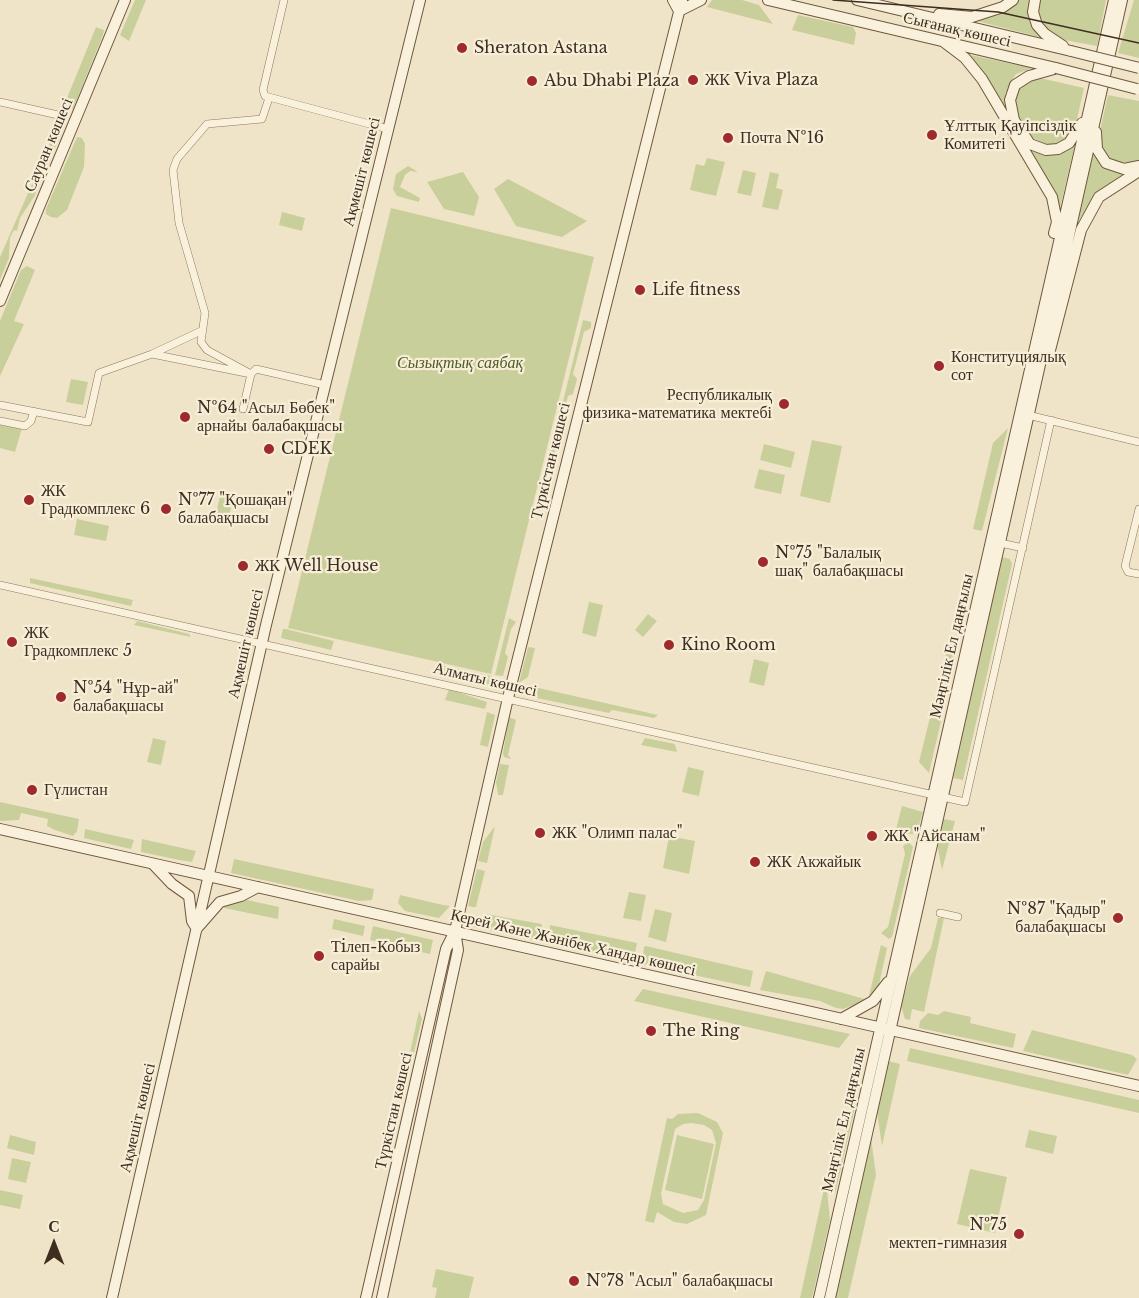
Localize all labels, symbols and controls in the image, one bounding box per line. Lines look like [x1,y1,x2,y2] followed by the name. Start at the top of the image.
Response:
[901,8,1013,52] street label: Сығанақ көшесі
[474,38,608,58] place label: Sheraton Astana
[455,41,469,55] marker: Sheraton Astana
[705,70,818,90] place label: ЖК Viva Plaza
[544,71,679,91] place label: Abu Dhabi Plaza
[686,73,700,87] marker: ЖК Viva Plaza
[525,74,539,88] marker: Abu Dhabi Plaza
[21,95,77,195] street label: Сауран көшесі
[339,115,385,229] street label: Ақмешіт көшесі
[944,116,1077,154] place label: Ұлттық Қауіпсіздік Комитеті
[740,128,824,148] place label: Почта №16
[925,128,939,142] marker: Ұлттық Қауіпсіздік Комитеті
[721,131,735,145] marker: Почта №16
[652,280,740,300] place label: Life fitness
[633,283,647,297] marker: Life fitness
[951,347,1066,385] place label: Конституциялық сот
[397,353,523,373] park label: Сызықтық саябақ
[932,359,946,373] marker: Конституциялық сот
[582,385,772,423] place label: Республикалық физика-математика мектебі
[777,397,791,411] marker: Республикалық физика-математика мектебі
[197,398,342,436] place label: №64 "Асыл Бөбек" арнайы балабақшасы
[527,401,575,521] street label: Түркістан көшесі
[178,410,192,424] marker: №64 "Асыл Бөбек" арнайы балабақшасы
[281,439,332,459] place label: CDEK
[262,442,276,456] marker: CDEK
[41,481,150,519] place label: ЖК Градкомплекс 6
[178,490,292,528] place label: №77 "Қошақан" балабақшасы
[22,493,36,507] marker: ЖК Градкомплекс 6
[159,502,173,516] marker: №77 "Қошақан" балабақшасы
[775,543,903,581] place label: №75 "Балалық шақ" балабақшасы
[756,555,770,569] marker: №75 "Балалық шақ" балабақшасы
[255,556,378,576] place label: ЖК Well House
[236,559,250,573] marker: ЖК Well House
[926,572,978,720] street label: Мәңгілік Ел даңғылы
[224,587,268,701] street label: Ақмешіт көшесі
[24,623,132,661] place label: ЖК Градкомплекс 5
[5,635,19,649] marker: ЖК Градкомплекс 5
[681,635,776,655] place label: Kino Room
[662,638,676,652] marker: Kino Room
[431,659,539,701] street label: Алматы көшесі
[73,678,179,716] place label: №54 "Нұр-ай" балабақшасы
[54,690,68,704] marker: №54 "Нұр-ай" балабақшасы
[44,780,108,800] place label: Гүлистан
[25,783,39,797] marker: Гүлистан
[552,823,683,843] place label: ЖК "Олимп палас"
[533,826,547,840] marker: ЖК "Олимп палас"
[884,826,986,846] place label: ЖК "Айсанам"
[865,829,879,843] marker: ЖК "Айсанам"
[767,852,861,872] place label: ЖК Акжайык
[748,855,762,869] marker: ЖК Акжайык
[1007,899,1106,937] place label: №87 "Қадыр" балабақшасы
[448,905,698,981] street label: Керей Және Жәнібек Хандар көшесі
[1111,911,1125,925] marker: №87 "Қадыр" балабақшасы
[331,937,420,975] place label: Тiлеп-Кобыз сарайы
[312,949,326,963] marker: Тiлеп-Кобыз сарайы
[663,1021,739,1041] place label: The Ring
[644,1024,658,1038] marker: The Ring
[818,1046,870,1194] street label: Мәңгілік Ел даңғылы
[371,1051,417,1171] street label: Түркістан көшесі
[116,1061,160,1175] street label: Ақмешіт көшесі
[24,1214,84,1274] north arrow
[889,1215,1007,1253] place label: №75 мектеп-гимназия
[48,1216,60,1236] text: С
[1012,1227,1026,1241] marker: №75 мектеп-гимназия
[586,1271,773,1291] place label: №78 "Асыл" балабақшасы
[567,1274,581,1288] marker: №78 "Асыл" балабақшасы

